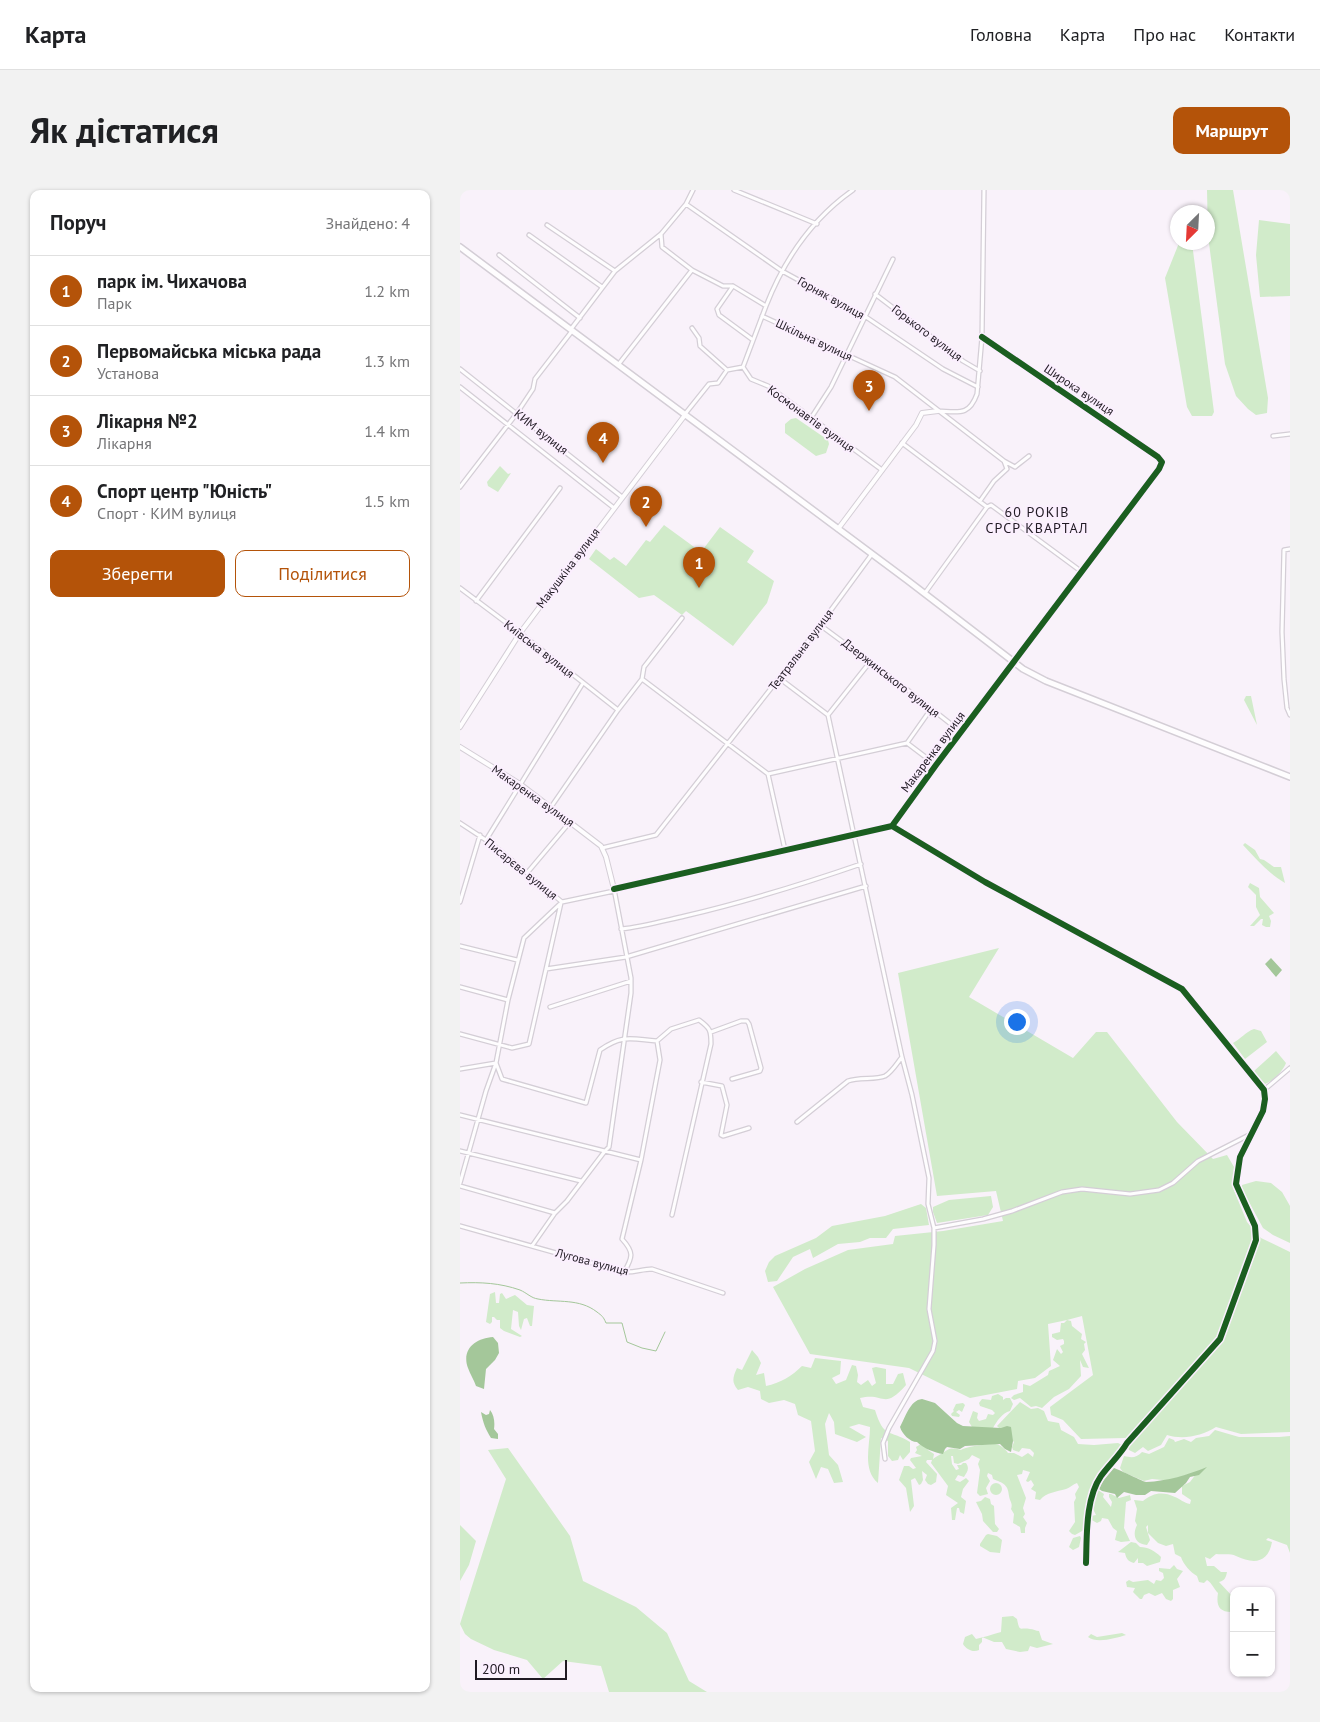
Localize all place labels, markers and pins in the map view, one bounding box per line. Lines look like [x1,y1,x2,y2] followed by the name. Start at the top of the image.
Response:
[853,370,885,411] pin: 3
[587,422,619,463] pin: 4
[630,486,662,527] pin: 2
[683,547,715,588] pin: 1

